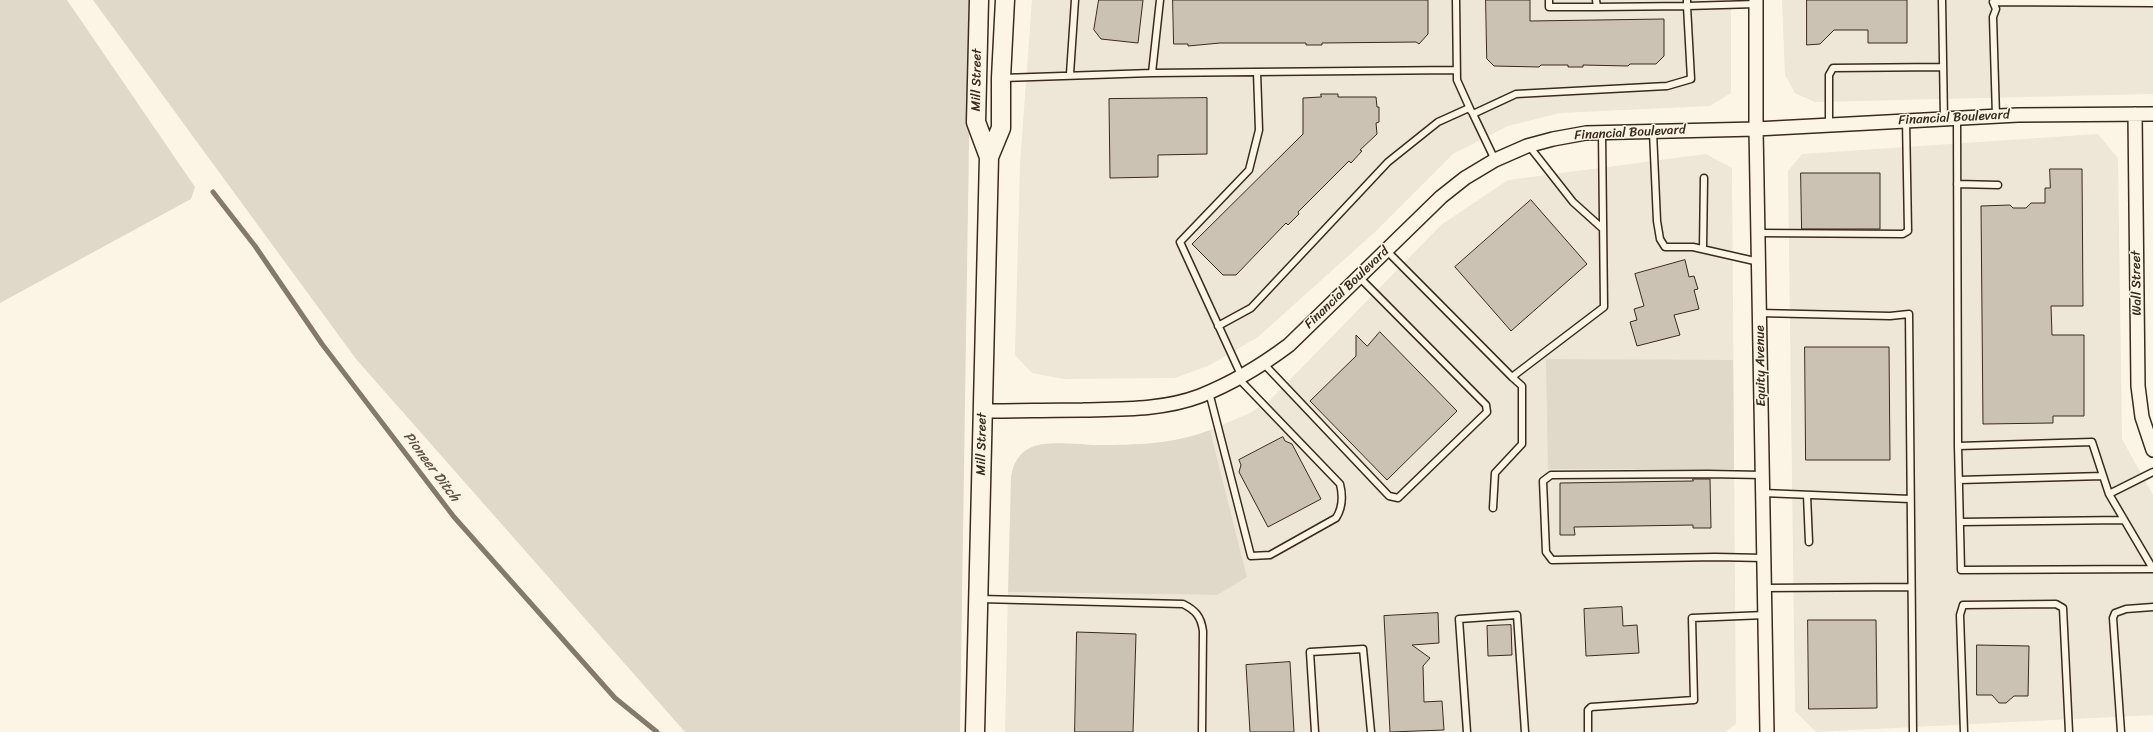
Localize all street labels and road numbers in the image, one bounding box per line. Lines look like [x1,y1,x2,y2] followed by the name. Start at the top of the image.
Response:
[969,48,985,112] street label: Mill Street
[1898,107,2010,129] street label: Financial Boulevard
[1574,122,1686,144] street label: Financial Boulevard
[1302,244,1392,332] street label: Financial Boulevard
[2129,250,2145,316] street label: Wall Street
[1752,325,1770,407] street label: Equity Avenue
[974,412,990,476] street label: Mill Street

